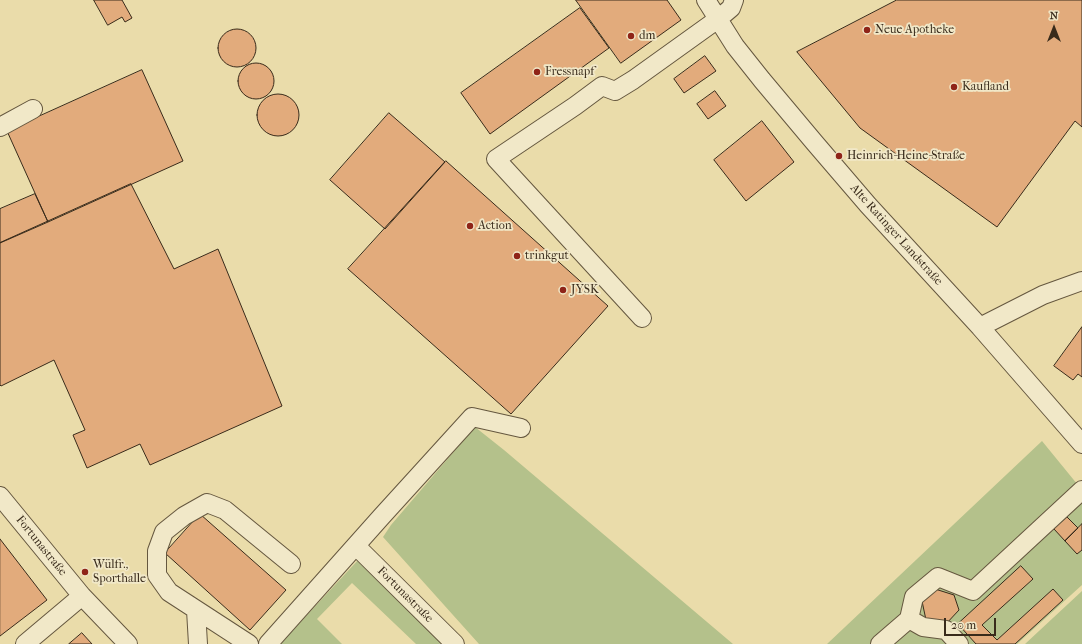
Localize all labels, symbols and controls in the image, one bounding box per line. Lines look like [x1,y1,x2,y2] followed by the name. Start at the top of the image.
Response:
[1034,8,1074,48] north arrow
[1050,9,1058,22] text: N
[875,23,954,37] place label: Neue Apotheke
[862,25,872,35] marker: Neue Apotheke
[639,29,656,43] place label: dm
[626,31,636,41] marker: dm
[545,65,594,79] place label: Fressnapf
[532,67,542,77] marker: Fressnapf
[962,80,1009,94] place label: Kaufland
[949,82,959,92] marker: Kaufland
[847,149,965,163] place label: Heinrich-Heine-Straße
[834,151,844,161] marker: Heinrich-Heine-Straße
[847,181,945,289] street label: Alte Ratinger Landstraße
[478,219,512,233] place label: Action
[465,221,475,231] marker: Action
[525,249,569,263] place label: trinkgut
[512,251,522,261] marker: trinkgut
[571,283,599,297] place label: JYSK
[558,285,568,295] marker: JYSK
[12,513,70,579] street label: Fortunastraße
[93,558,146,586] place label: Wülfr., Sporthalle
[374,564,436,626] street label: Fortunastraße
[80,567,90,577] marker: Wülfr., Sporthalle
[946,610,998,636] scale bar
[951,618,976,632] text: 20 m

